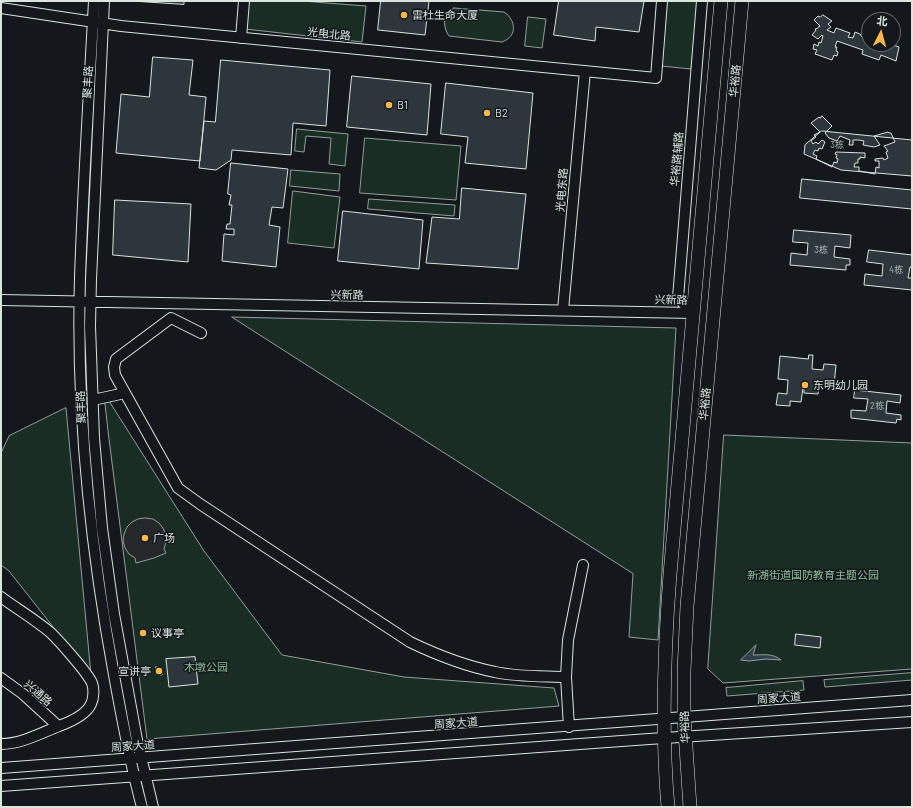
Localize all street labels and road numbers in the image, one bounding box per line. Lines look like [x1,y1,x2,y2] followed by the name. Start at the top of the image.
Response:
[306,25,352,43] street label: 光电北路
[727,64,743,98] street label: 华裕路
[81,65,95,99] street label: 聚丰路
[668,131,686,187] street label: 华裕路辅路
[554,168,570,212] street label: 光电东路
[330,288,364,302] street label: 兴新路
[654,293,688,307] street label: 兴新路
[697,387,713,421] street label: 华裕路
[74,390,88,424] street label: 聚丰路
[21,677,55,709] street label: 兴通路
[757,690,801,706] street label: 周家大道
[678,710,692,744] street label: 华裕路
[434,715,478,731] street label: 周家大道
[111,738,155,754] street label: 周家大道

